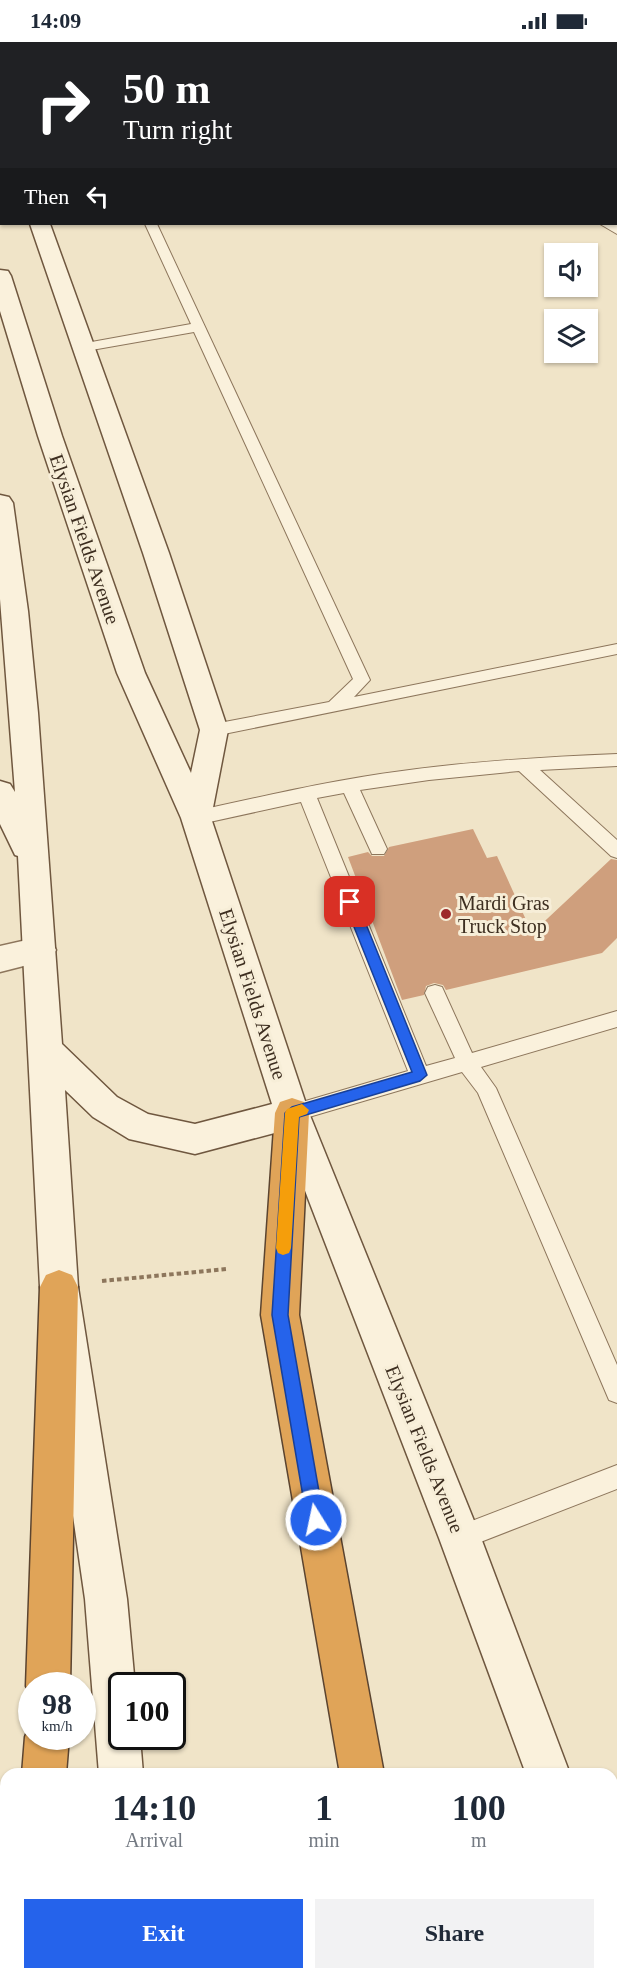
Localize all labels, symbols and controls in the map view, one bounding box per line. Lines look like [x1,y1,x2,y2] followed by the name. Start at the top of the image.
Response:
[30,8,81,33] text: 14:09
[24,66,102,144] icon: right
[123,66,211,112] text: 50 m
[123,115,232,145] text: Turn right
[81,180,114,213] icon: left
[24,184,69,209] text: Then
[544,243,598,363] map controls
[544,243,598,297] button: sound
[544,309,598,363] button: layers
[45,451,124,627] street label: Elysian Fields Avenue
[324,876,375,927] pin
[333,885,366,918] icon: arrive
[458,892,550,938] place label: Mardi Gras Truck Stop
[214,906,291,1083] street label: Elysian Fields Avenue
[439,907,453,921] marker: Mardi Gras Truck Stop
[380,1362,469,1536] street label: Elysian Fields Avenue
[284,1488,348,1552] position arrow
[108,1672,186,1750] speed limit sign: 100
[42,1687,72,1720] text: 98
[42,1718,72,1734] text: km/h
[112,1788,196,1828] text: 14:10
[315,1788,333,1828] text: 1
[452,1788,506,1828] text: 100
[125,1829,183,1851] text: Arrival
[308,1829,340,1851] text: min
[471,1829,487,1851] text: m
[24,1899,303,1968] button: Exit
[315,1899,594,1968] button: Share

